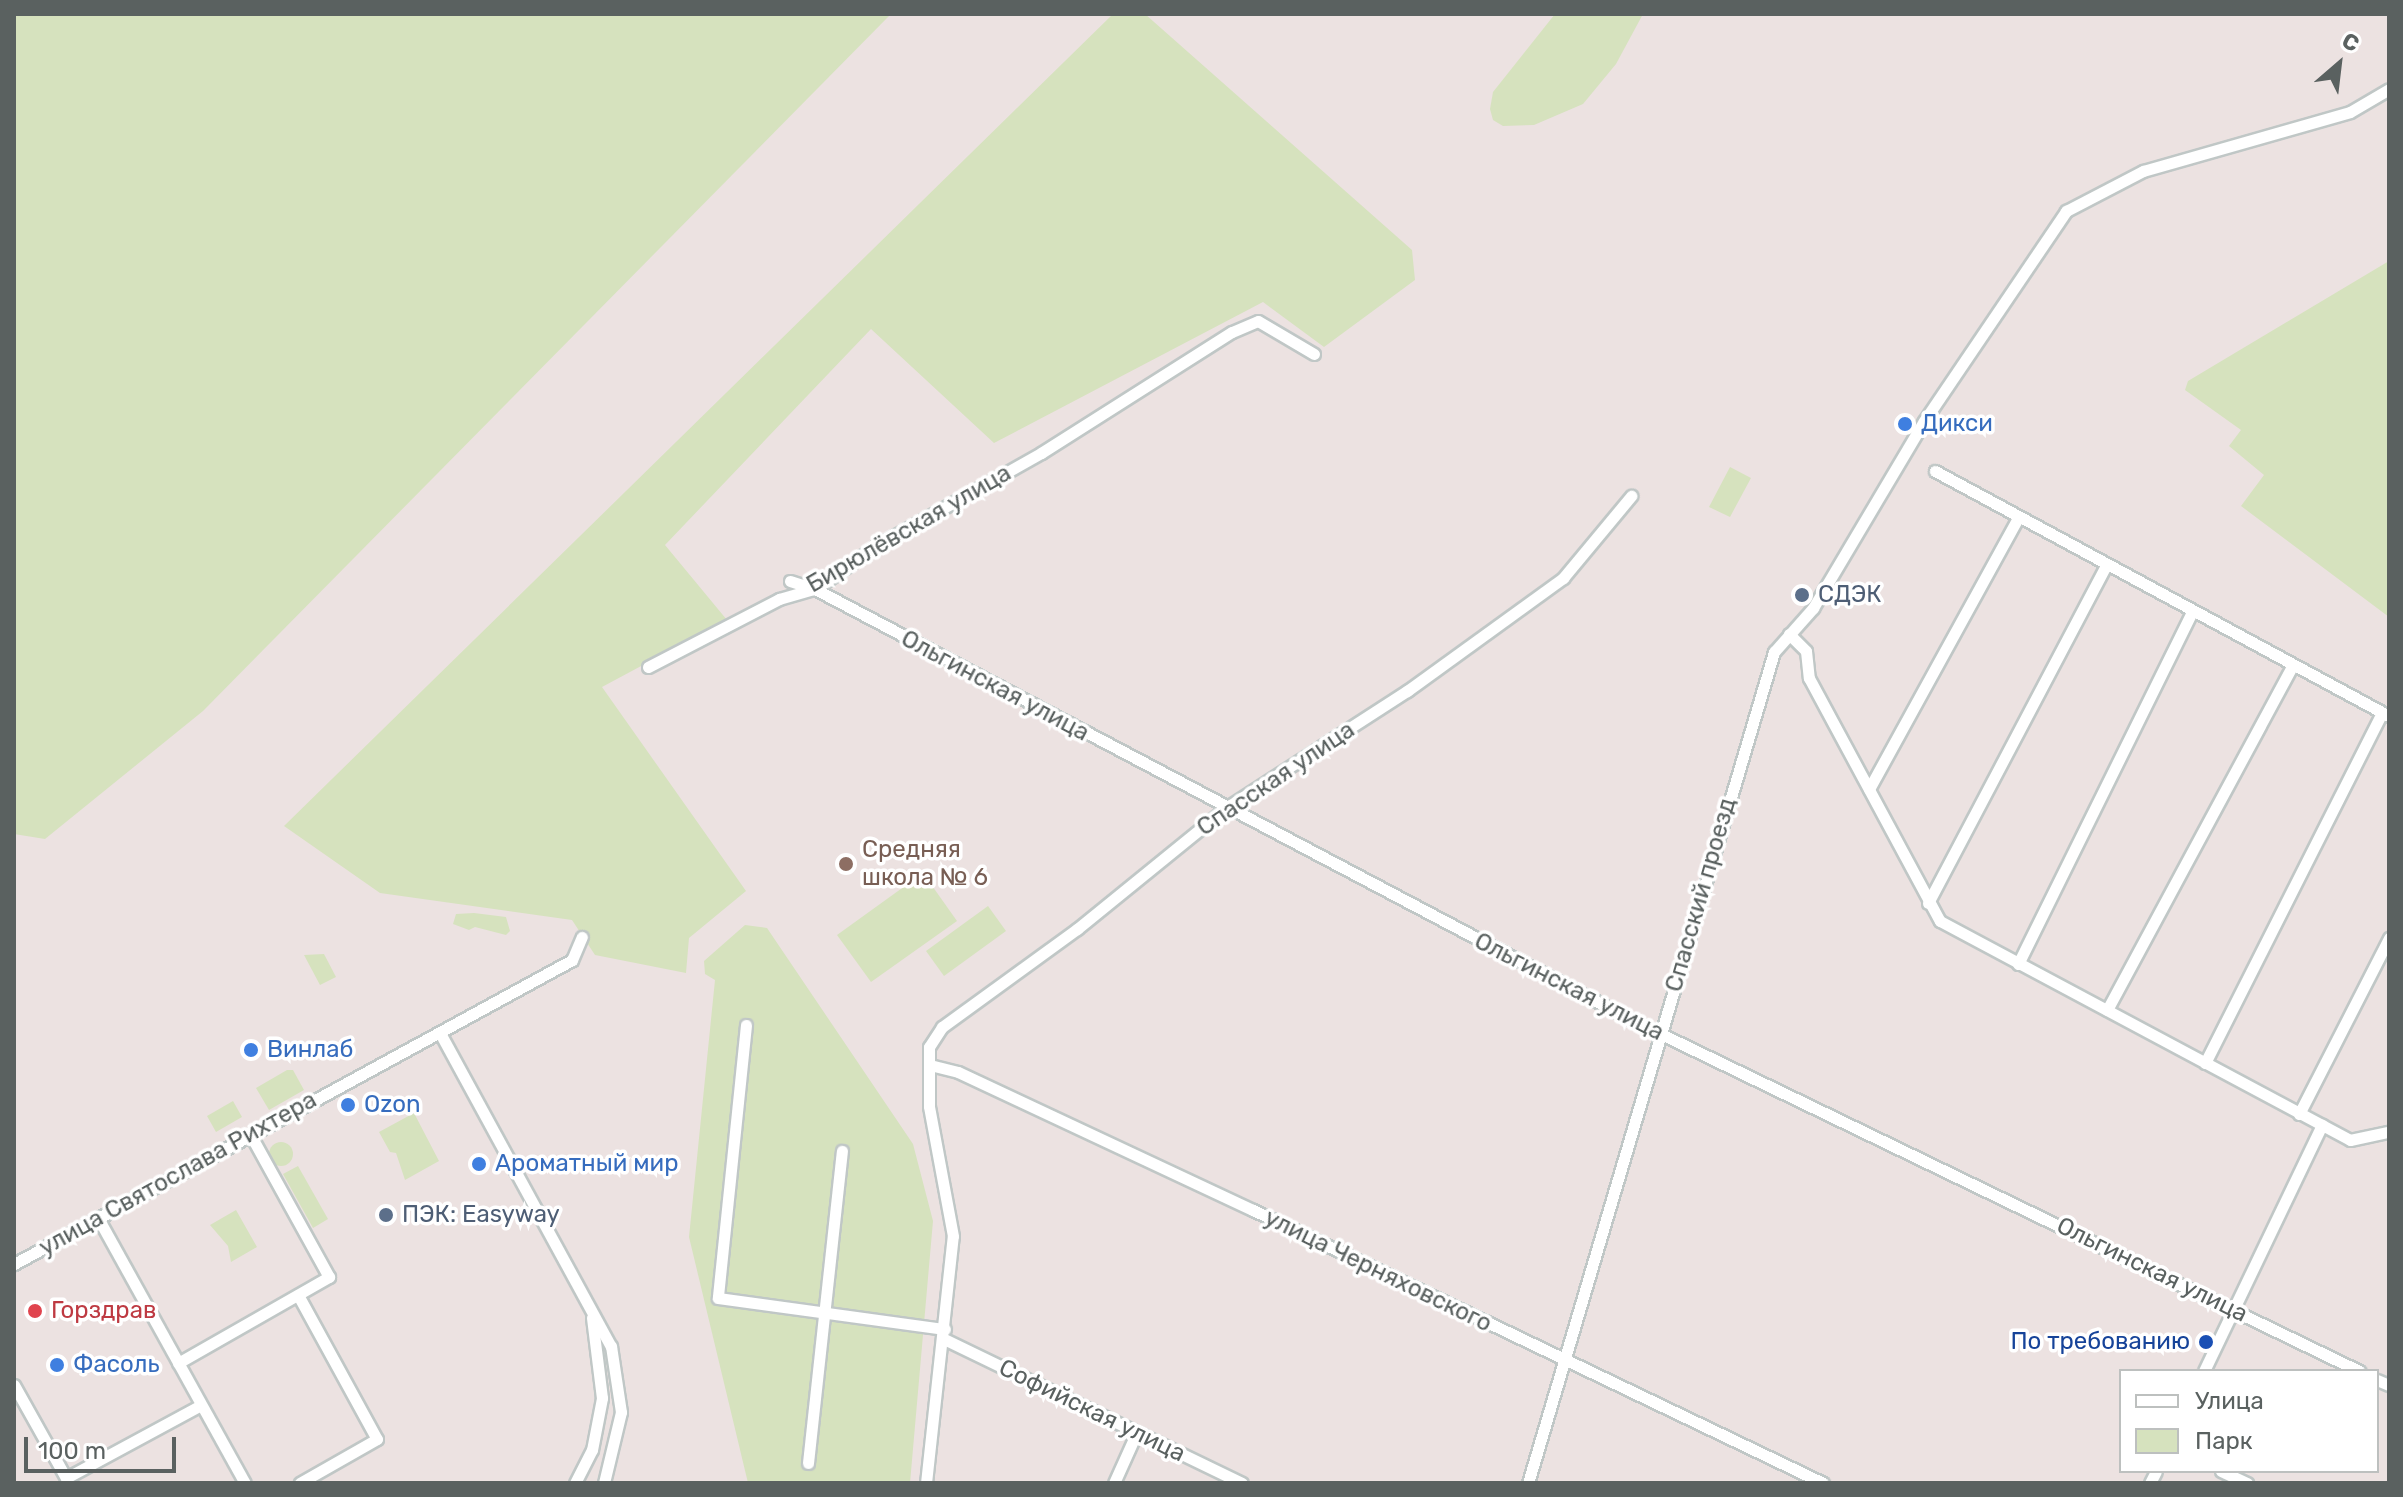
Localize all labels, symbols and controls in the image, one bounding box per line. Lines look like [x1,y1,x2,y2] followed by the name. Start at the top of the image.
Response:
[2299,24,2379,104] north arrow
[2337,27,2364,58] text: С
[1921,410,1993,438] place label: Дикси
[1896,415,1914,433] marker: Дикси
[802,459,1016,599] street label: Бирюлёвская улица
[1818,581,1882,609] place label: СДЭК
[1793,586,1811,604] marker: СДЭК
[896,624,1094,748] street label: Ольгинская улица
[1192,716,1360,842] street label: Спасская улица
[1660,795,1742,995] street label: Спасский проезд
[862,836,988,892] place label: Средняя школа № 6
[837,855,855,873] marker: Средняя школа № 6
[1469,927,1669,1047] street label: Ольгинская улица
[267,1036,353,1064] place label: Винлаб
[242,1041,260,1059] marker: Винлаб
[34,1086,322,1262] street label: улица Святослава Рихтера
[364,1091,421,1119] place label: Ozon
[339,1096,357,1114] marker: Ozon
[495,1150,678,1178] place label: Ароматный мир
[470,1155,488,1173] marker: Ароматный мир
[402,1201,560,1229] place label: ПЭК: Easyway
[1260,1203,1496,1339] street label: улица Черняховского
[377,1206,395,1224] marker: ПЭК: Easyway
[2052,1211,2252,1329] street label: Ольгинская улица
[51,1297,156,1325] place label: Горздрав
[26,1302,44,1320] marker: Горздрав
[2010,1328,2190,1356] place label: По требованию
[2197,1333,2215,1351] marker: По требованию
[73,1351,160,1379] place label: Фасоль
[994,1353,1190,1469] street label: Софийская улица
[48,1356,66,1374] marker: Фасоль
[2119,1369,2379,1473] legend
[2195,1387,2264,1415] text: Улица
[28,1421,180,1471] scale bar
[2195,1427,2253,1455] text: Парк
[38,1437,106,1465] text: 100 m

